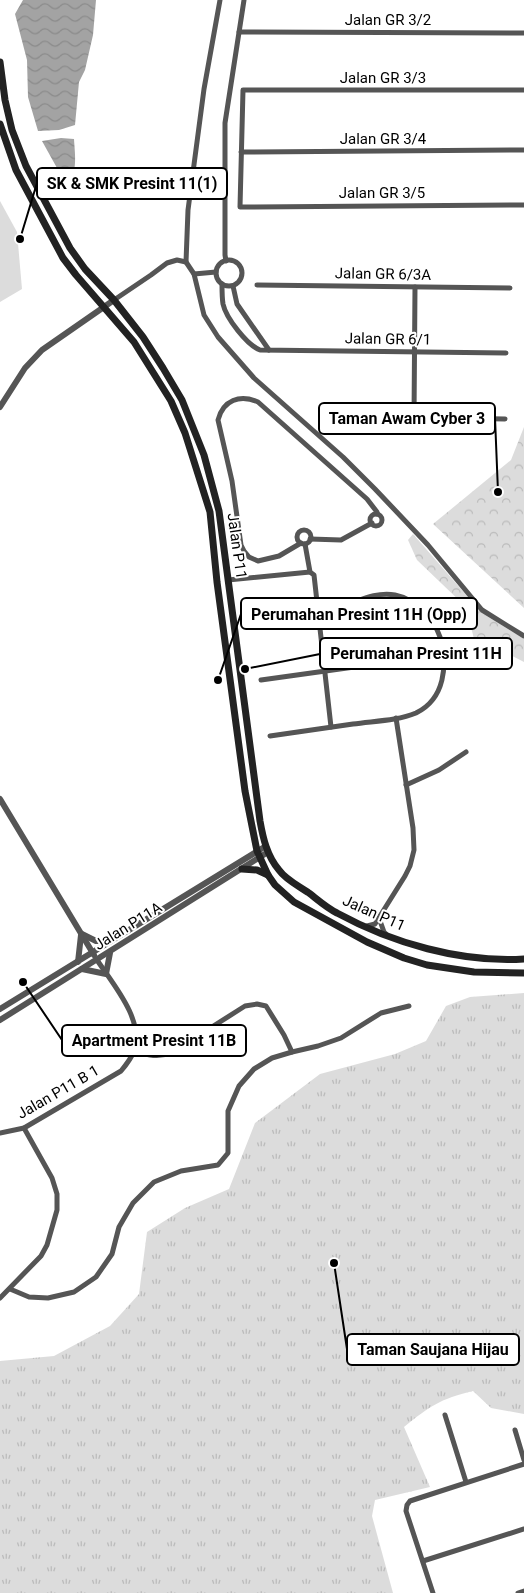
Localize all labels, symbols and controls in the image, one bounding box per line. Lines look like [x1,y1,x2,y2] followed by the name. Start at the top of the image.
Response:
[345,11,431,29] street label: Jalan GR 3/2
[340,69,426,87] street label: Jalan GR 3/3
[340,130,427,148] street label: Jalan GR 3/4
[37,168,227,199] callout: SK & SMK Presint 11(1)
[47,174,217,193] text: SK & SMK Presint 11(1)
[339,184,425,202] street label: Jalan GR 3/5
[335,264,431,284] street label: Jalan GR 6/3A
[345,329,431,349] street label: Jalan GR 6/1
[319,403,495,434] callout: Taman Awam Cyber 3
[329,409,485,428] text: Taman Awam Cyber 3
[223,512,251,580] street label: Jalan P11
[241,598,477,629] callout: Perumahan Presint 11H (Opp)
[251,605,467,624] text: Perumahan Presint 11H (Opp)
[320,638,512,669] callout: Perumahan Presint 11H
[330,644,502,663] text: Perumahan Presint 11H
[340,891,408,935] street label: Jalan P11
[91,898,165,954] street label: Jalan P11A
[62,1025,246,1056] callout: Apartment Presint 11B
[72,1031,236,1050] text: Apartment Presint 11B
[14,1061,102,1123] street label: Jalan P11 B 1
[347,1334,519,1365] callout: Taman Saujana Hijau
[357,1340,509,1359] text: Taman Saujana Hijau

